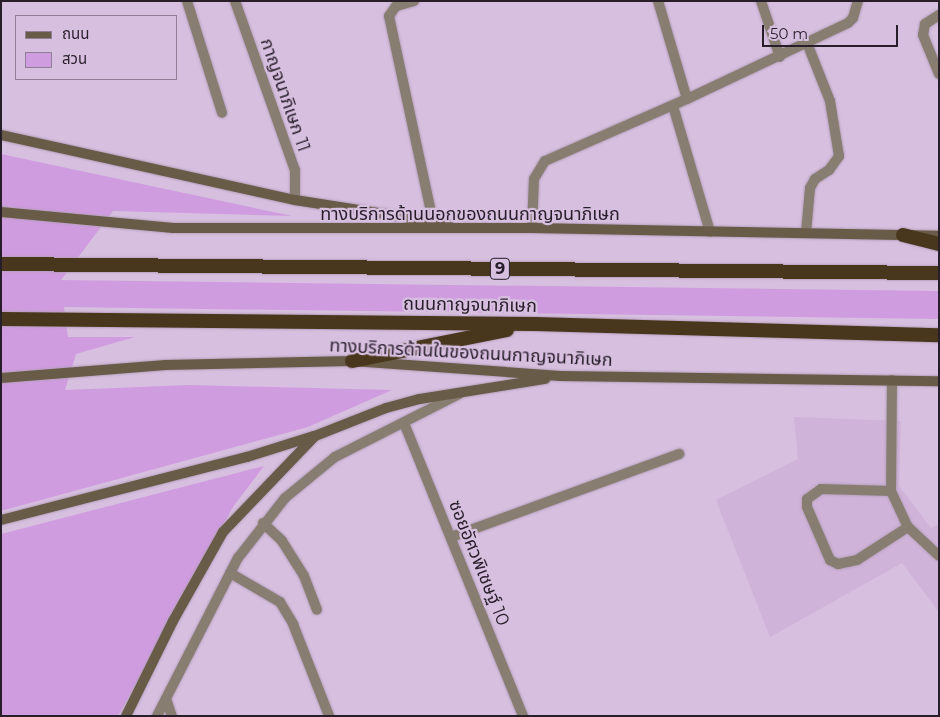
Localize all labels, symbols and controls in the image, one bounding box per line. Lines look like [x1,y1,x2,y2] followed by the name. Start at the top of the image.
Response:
[15,15,178,80] legend
[765,15,901,47] scale bar
[62,24,89,43] text: ถนน
[770,24,808,43] text: 50 m
[256,36,314,154] street label: กาญจนาภิเษก 11
[62,49,87,68] text: สวน
[320,203,620,225] street label: ทางบริการด้านนอกของถนนกาญจนาภิเษก
[489,255,511,282] road number: 9
[403,293,537,317] street label: ถนนกาญจนาภิเษก
[329,335,613,371] street label: ทางบริการด้านในของถนนกาญจนาภิเษก
[444,497,514,629] street label: ซอยอัศวพิเชษฐ์ 10

